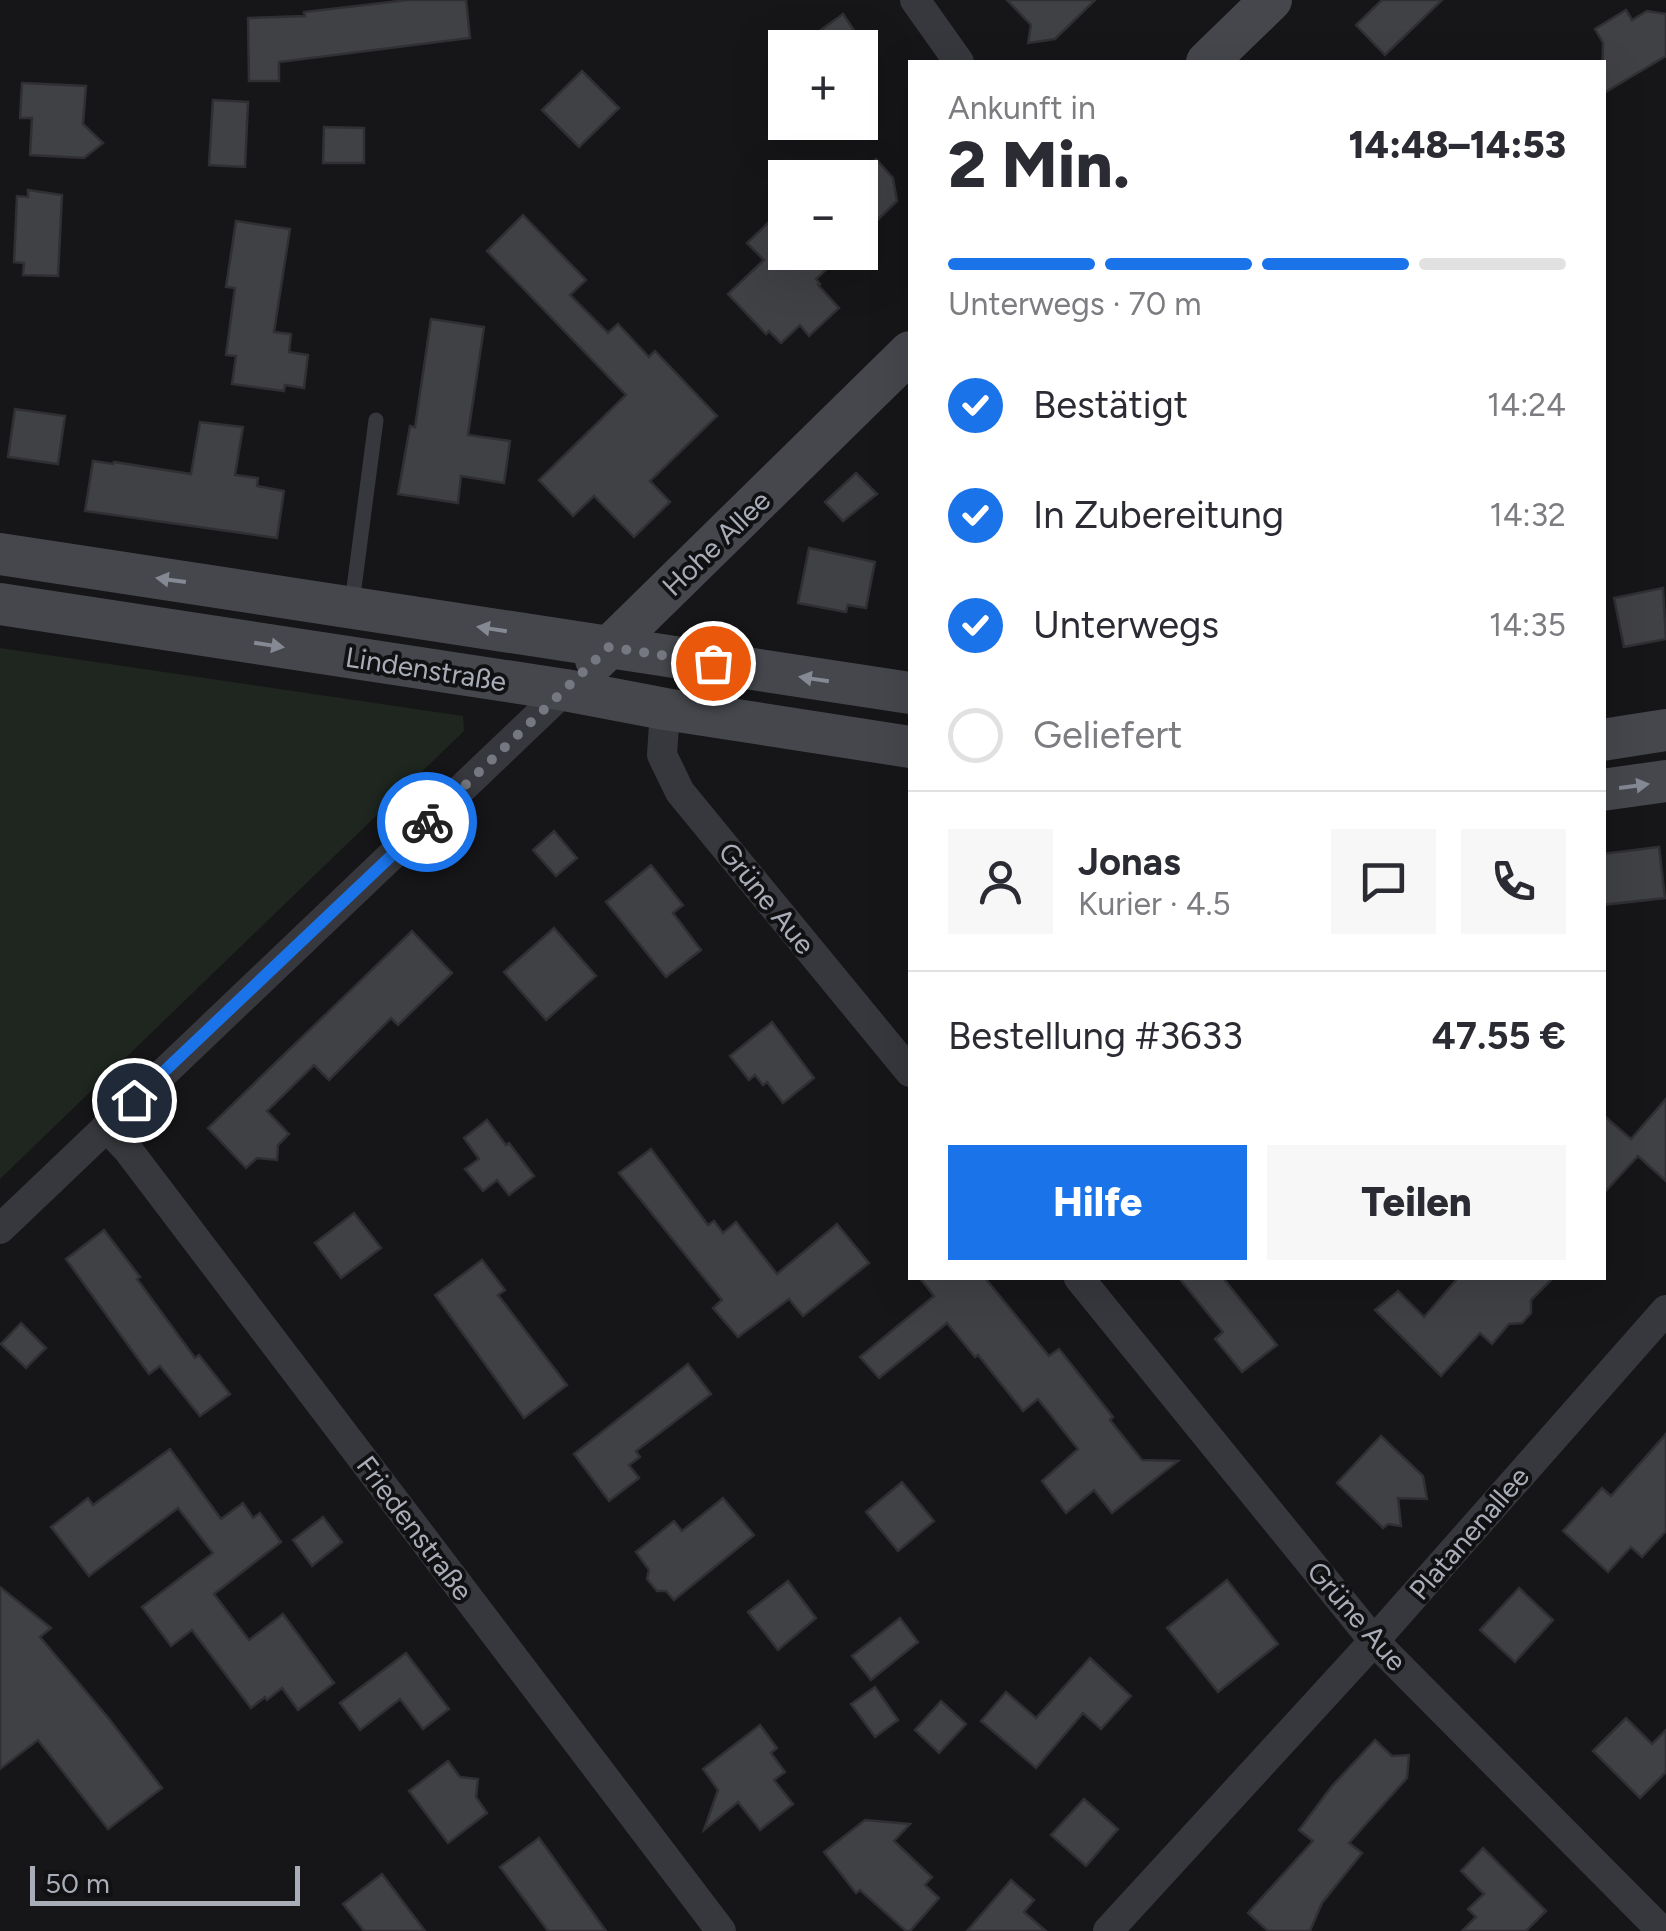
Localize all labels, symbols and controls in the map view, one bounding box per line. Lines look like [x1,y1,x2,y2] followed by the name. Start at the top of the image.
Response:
[768,30,878,270] map controls
[768,30,878,140] button: +
[948,89,1096,127] text: Ankunft in
[1349,122,1566,168] text: 14:48–14:53
[948,125,1130,203] text: 2 Min.
[768,160,878,270] button: −
[948,285,1201,323] text: Unterwegs · 70 m
[948,378,1003,433] icon: check
[1033,382,1188,428] text: Bestätigt
[1487,386,1566,424] text: 14:24
[655,483,777,603] street label: Hohe Allee
[948,488,1003,543] icon: check
[1033,492,1284,538] text: In Zubereitung
[1490,496,1566,534] text: 14:32
[155,571,186,587] one-way arrow
[948,598,1003,653] icon: check
[1033,602,1219,648] text: Unterwegs
[1489,606,1566,644] text: 14:35
[476,620,508,636] one-way arrow
[671,621,756,706] pin
[686,636,741,691] icon: bag
[254,637,286,653] one-way arrow
[343,640,509,698] street label: Lindenstraße
[797,670,829,686] one-way arrow
[1033,712,1182,758] text: Geliefert
[377,772,477,872] courier
[1619,777,1651,793] one-way arrow
[400,795,455,850] icon: bike
[948,829,1053,934] button: person
[1331,829,1436,934] button: chat
[1461,829,1566,934] button: phone
[712,835,822,961] street label: Grüne Aue
[1078,839,1181,885] text: Jonas
[1078,885,1231,923] text: Kurier · 4.5
[948,1013,1243,1059] text: Bestellung #3633
[1432,1013,1566,1059] text: 47.55 €
[92,1058,177,1143] pin
[107,1073,162,1128] icon: home
[948,1145,1247,1260] button: Hilfe
[1267,1145,1566,1260] button: Teilen
[350,1449,480,1607] street label: Friedenstraße
[1402,1460,1536,1606] street label: Platanenallee
[1300,1554,1414,1678] street label: Grüne Aue
[30,1861,300,1906] scale bar
[45,1866,110,1900] text: 50 m

